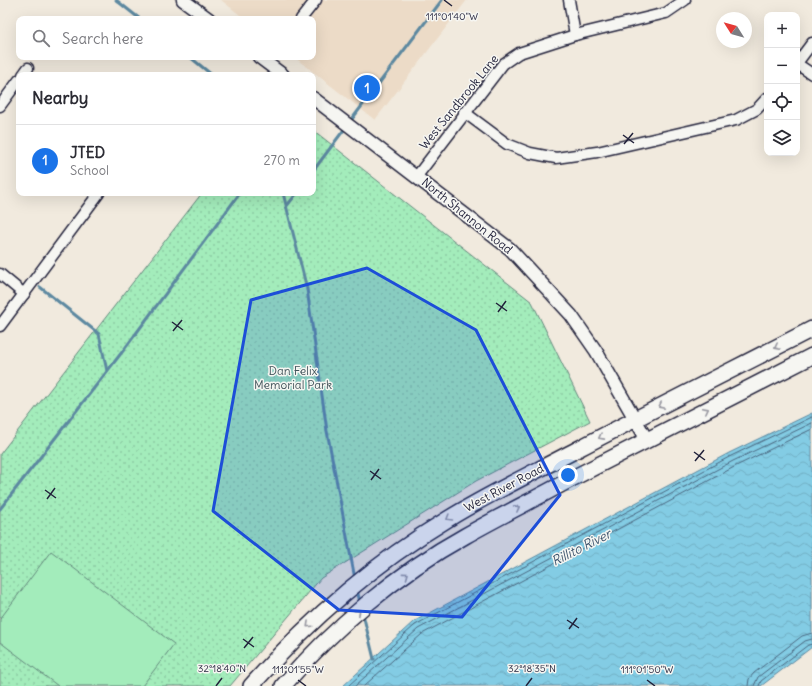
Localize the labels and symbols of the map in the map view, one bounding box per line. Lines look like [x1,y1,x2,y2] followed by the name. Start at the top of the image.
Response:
[426,10,478,23] text: 111°01'40"W
[716,12,752,48] north arrow
[416,51,501,152] street label: West Sandbrook Lane
[354,73,380,103] pin: 1
[419,174,516,257] street label: North Shannon Road
[774,342,781,350] one-way arrow
[254,363,332,392] park label: Dan Felix Memorial Park
[658,401,666,408] one-way arrow
[702,407,710,414] one-way arrow
[597,432,605,440] one-way arrow
[461,460,546,515] street label: West River Road
[558,465,578,485] your location
[513,505,520,513] one-way arrow
[446,513,453,521] one-way arrow
[549,524,615,570] water label: Rillito River
[401,573,408,580] one-way arrow
[354,610,361,617] one-way arrow
[306,620,314,628] one-way arrow
[198,662,246,675] text: 32°18'40"N
[508,662,556,675] text: 32°18'35"N
[272,663,324,676] text: 111°01'55"W
[621,663,673,676] text: 111°01'50"W

